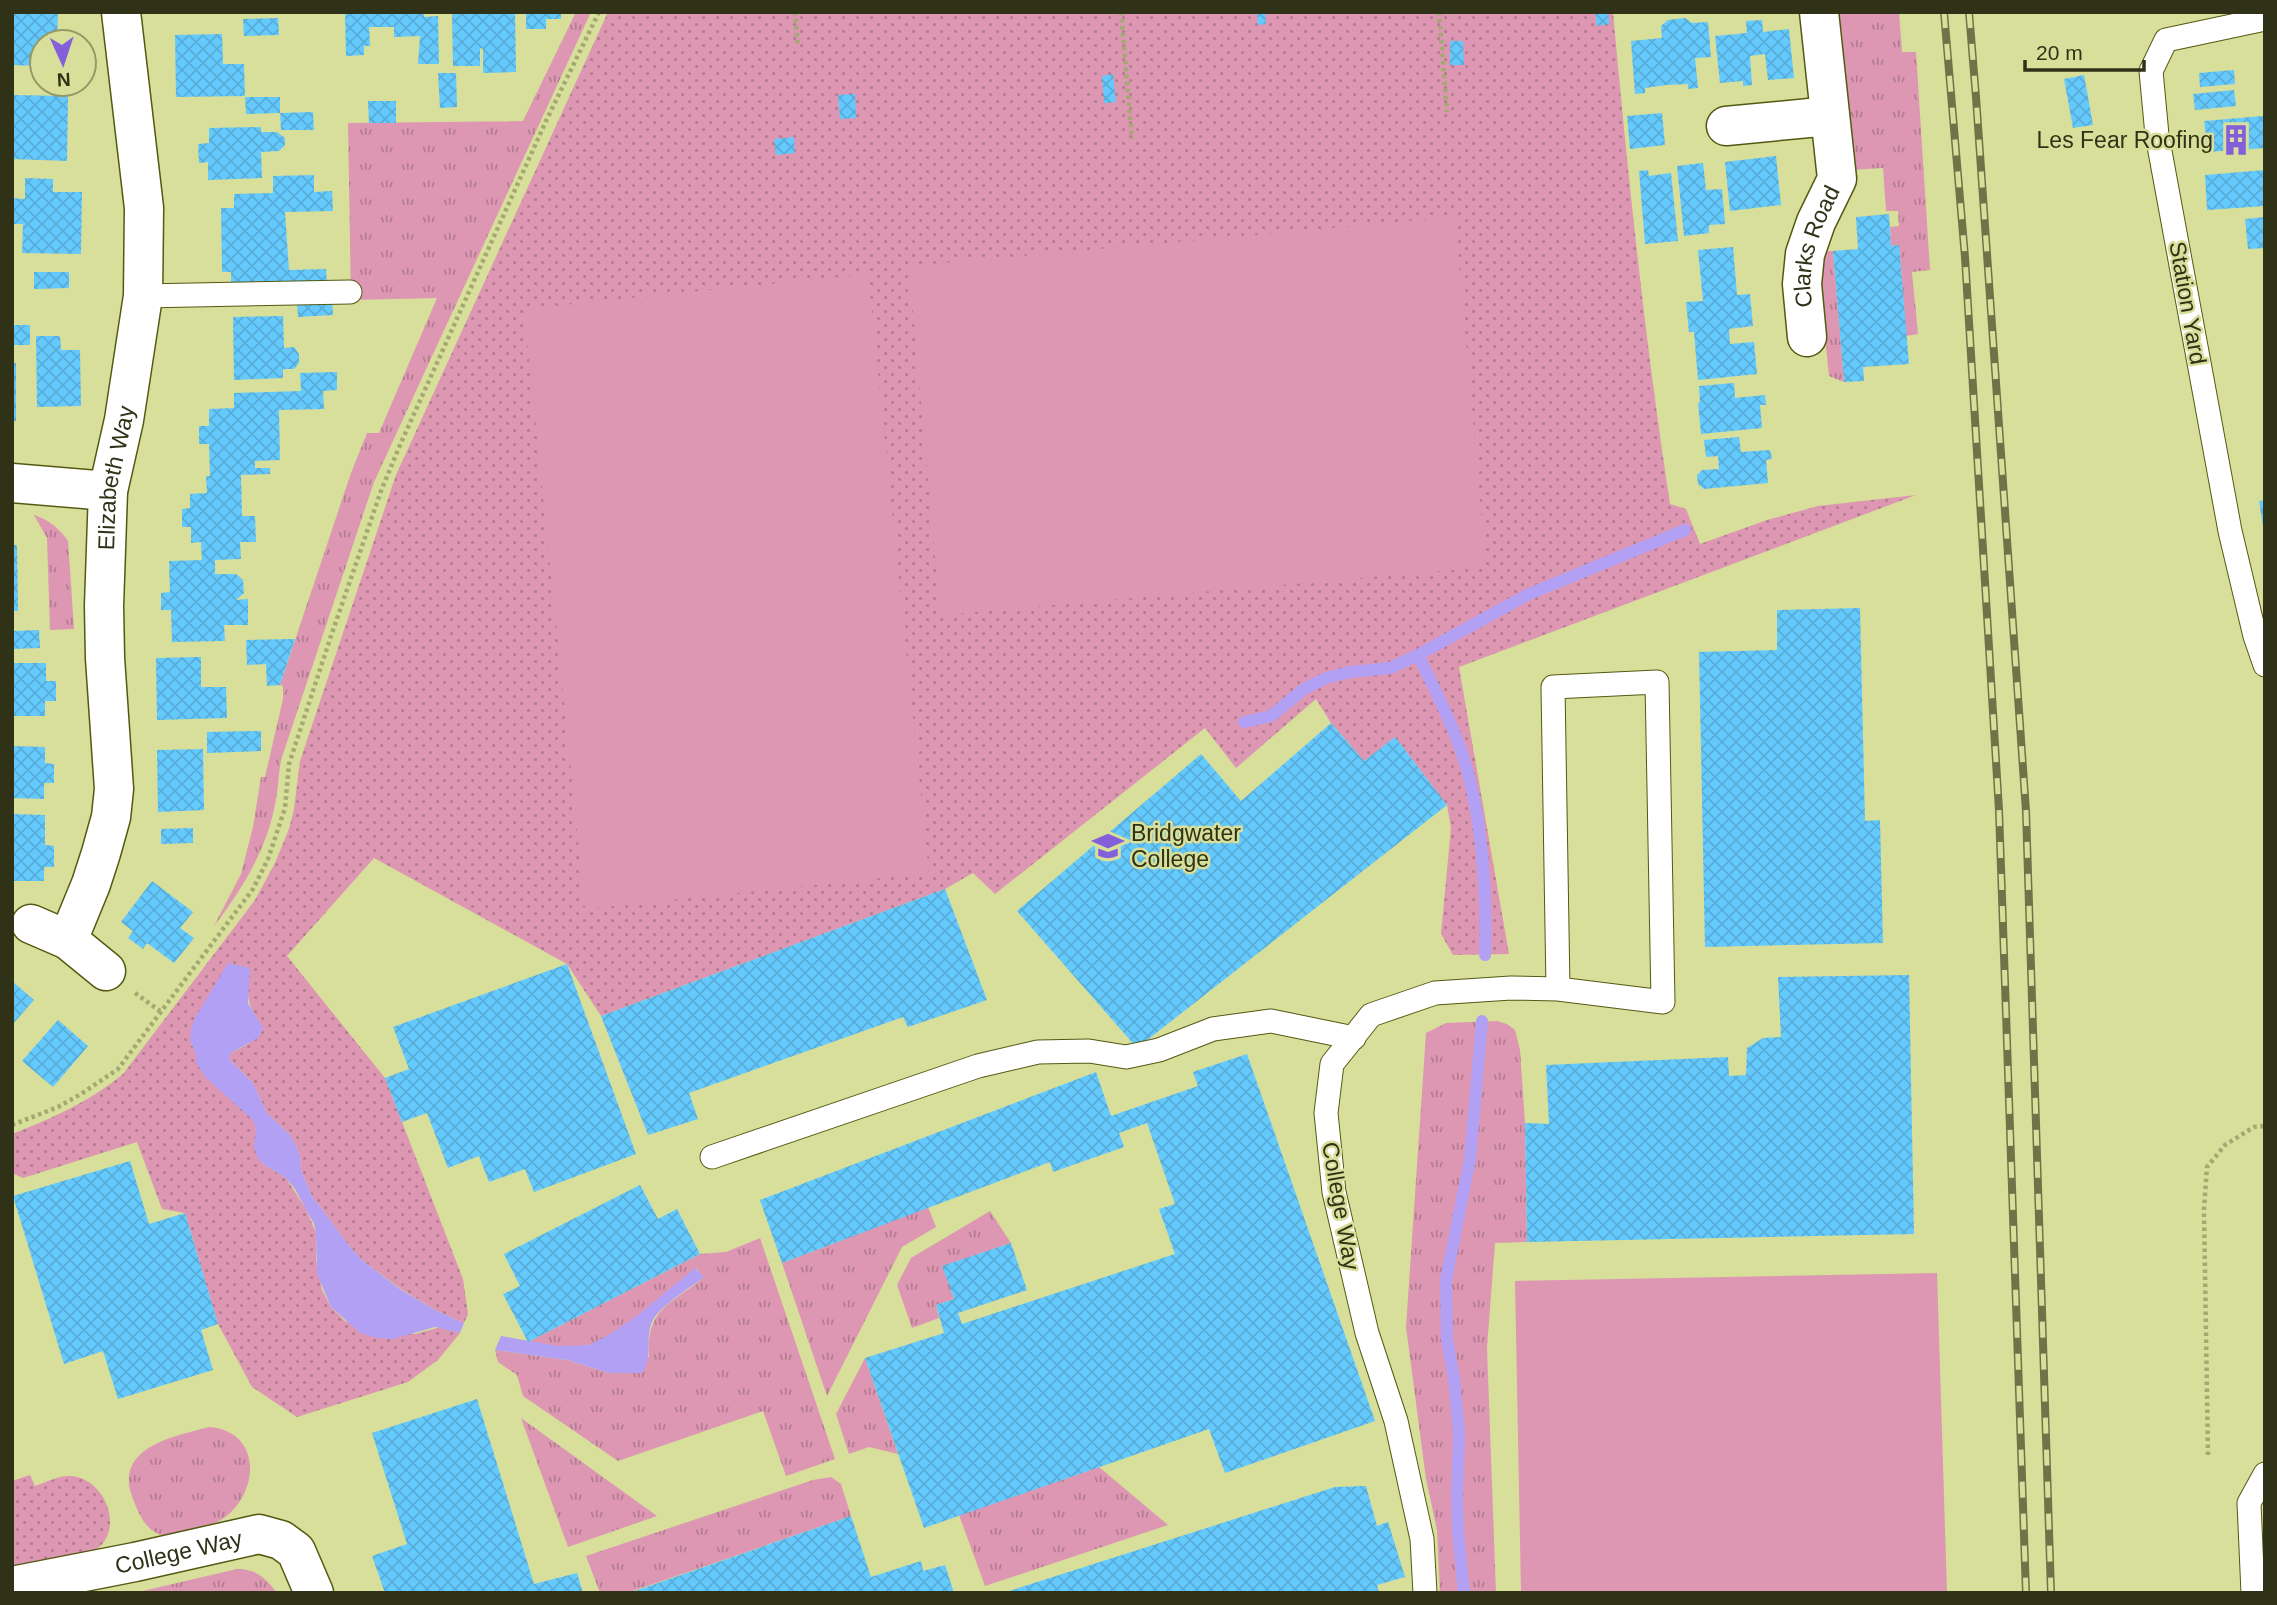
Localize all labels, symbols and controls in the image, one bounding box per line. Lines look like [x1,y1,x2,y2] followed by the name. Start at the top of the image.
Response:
[28,28,98,98] north arrow
[2025,28,2144,72] scale bar
[2036,41,2083,64] text: 20 m
[56,69,71,90] text: N
[2219,123,2253,157] building icon: Les Fear Roofing
[2037,127,2213,153] place label: Les Fear Roofing
[1789,181,1845,309] street label: Clarks Road
[2164,239,2212,367] street label: Station Yard
[93,403,139,551] street label: Elizabeth Way
[1131,820,1241,872] place label: Bridgwater College
[1091,829,1125,863] school or university icon: Bridgwater College
[1317,1140,1365,1273] street label: College Way
[113,1525,245,1579] street label: College Way

